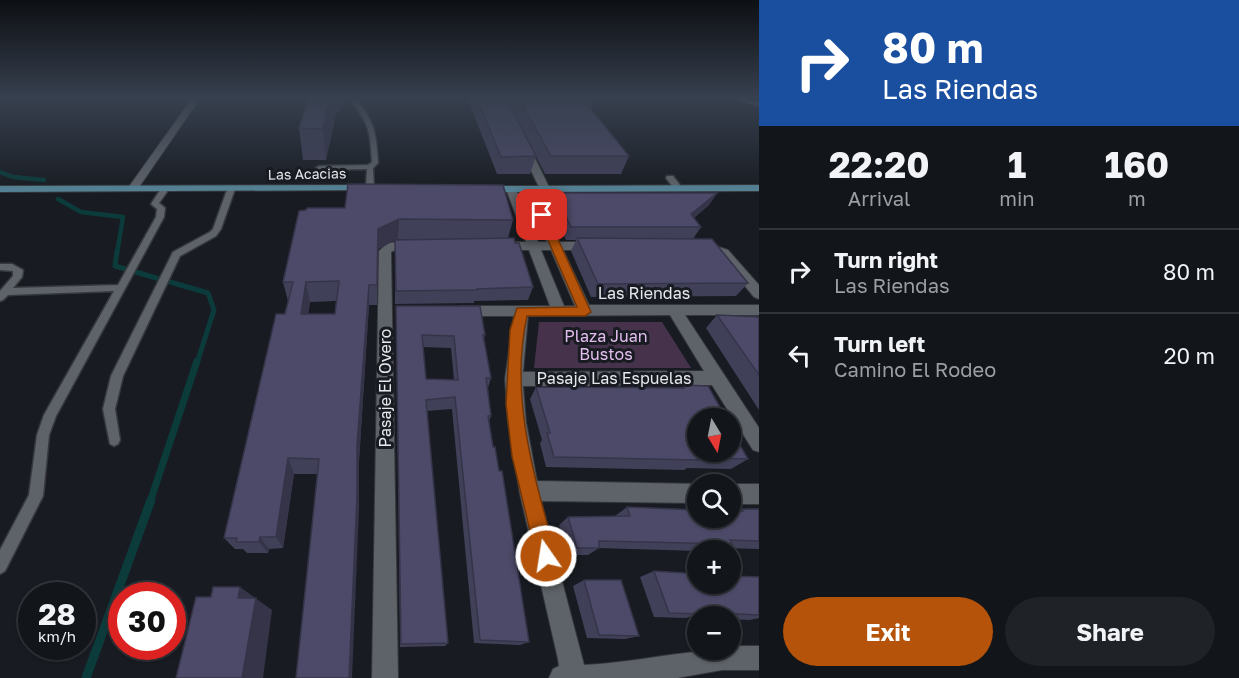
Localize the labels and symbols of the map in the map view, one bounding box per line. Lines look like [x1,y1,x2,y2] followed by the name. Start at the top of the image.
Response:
[268,164,346,183] street label: Las Acacias
[516,189,567,240] pin
[598,283,690,303] street label: Las Riendas
[564,326,648,364] park label: Plaza Juan Bustos
[375,329,395,447] street label: Pasaje El Overo
[537,368,691,388] street label: Pasaje Las Espuelas
[687,408,741,462] north arrow
[514,524,578,588] position arrow
[108,582,186,660] speed limit sign: 30

